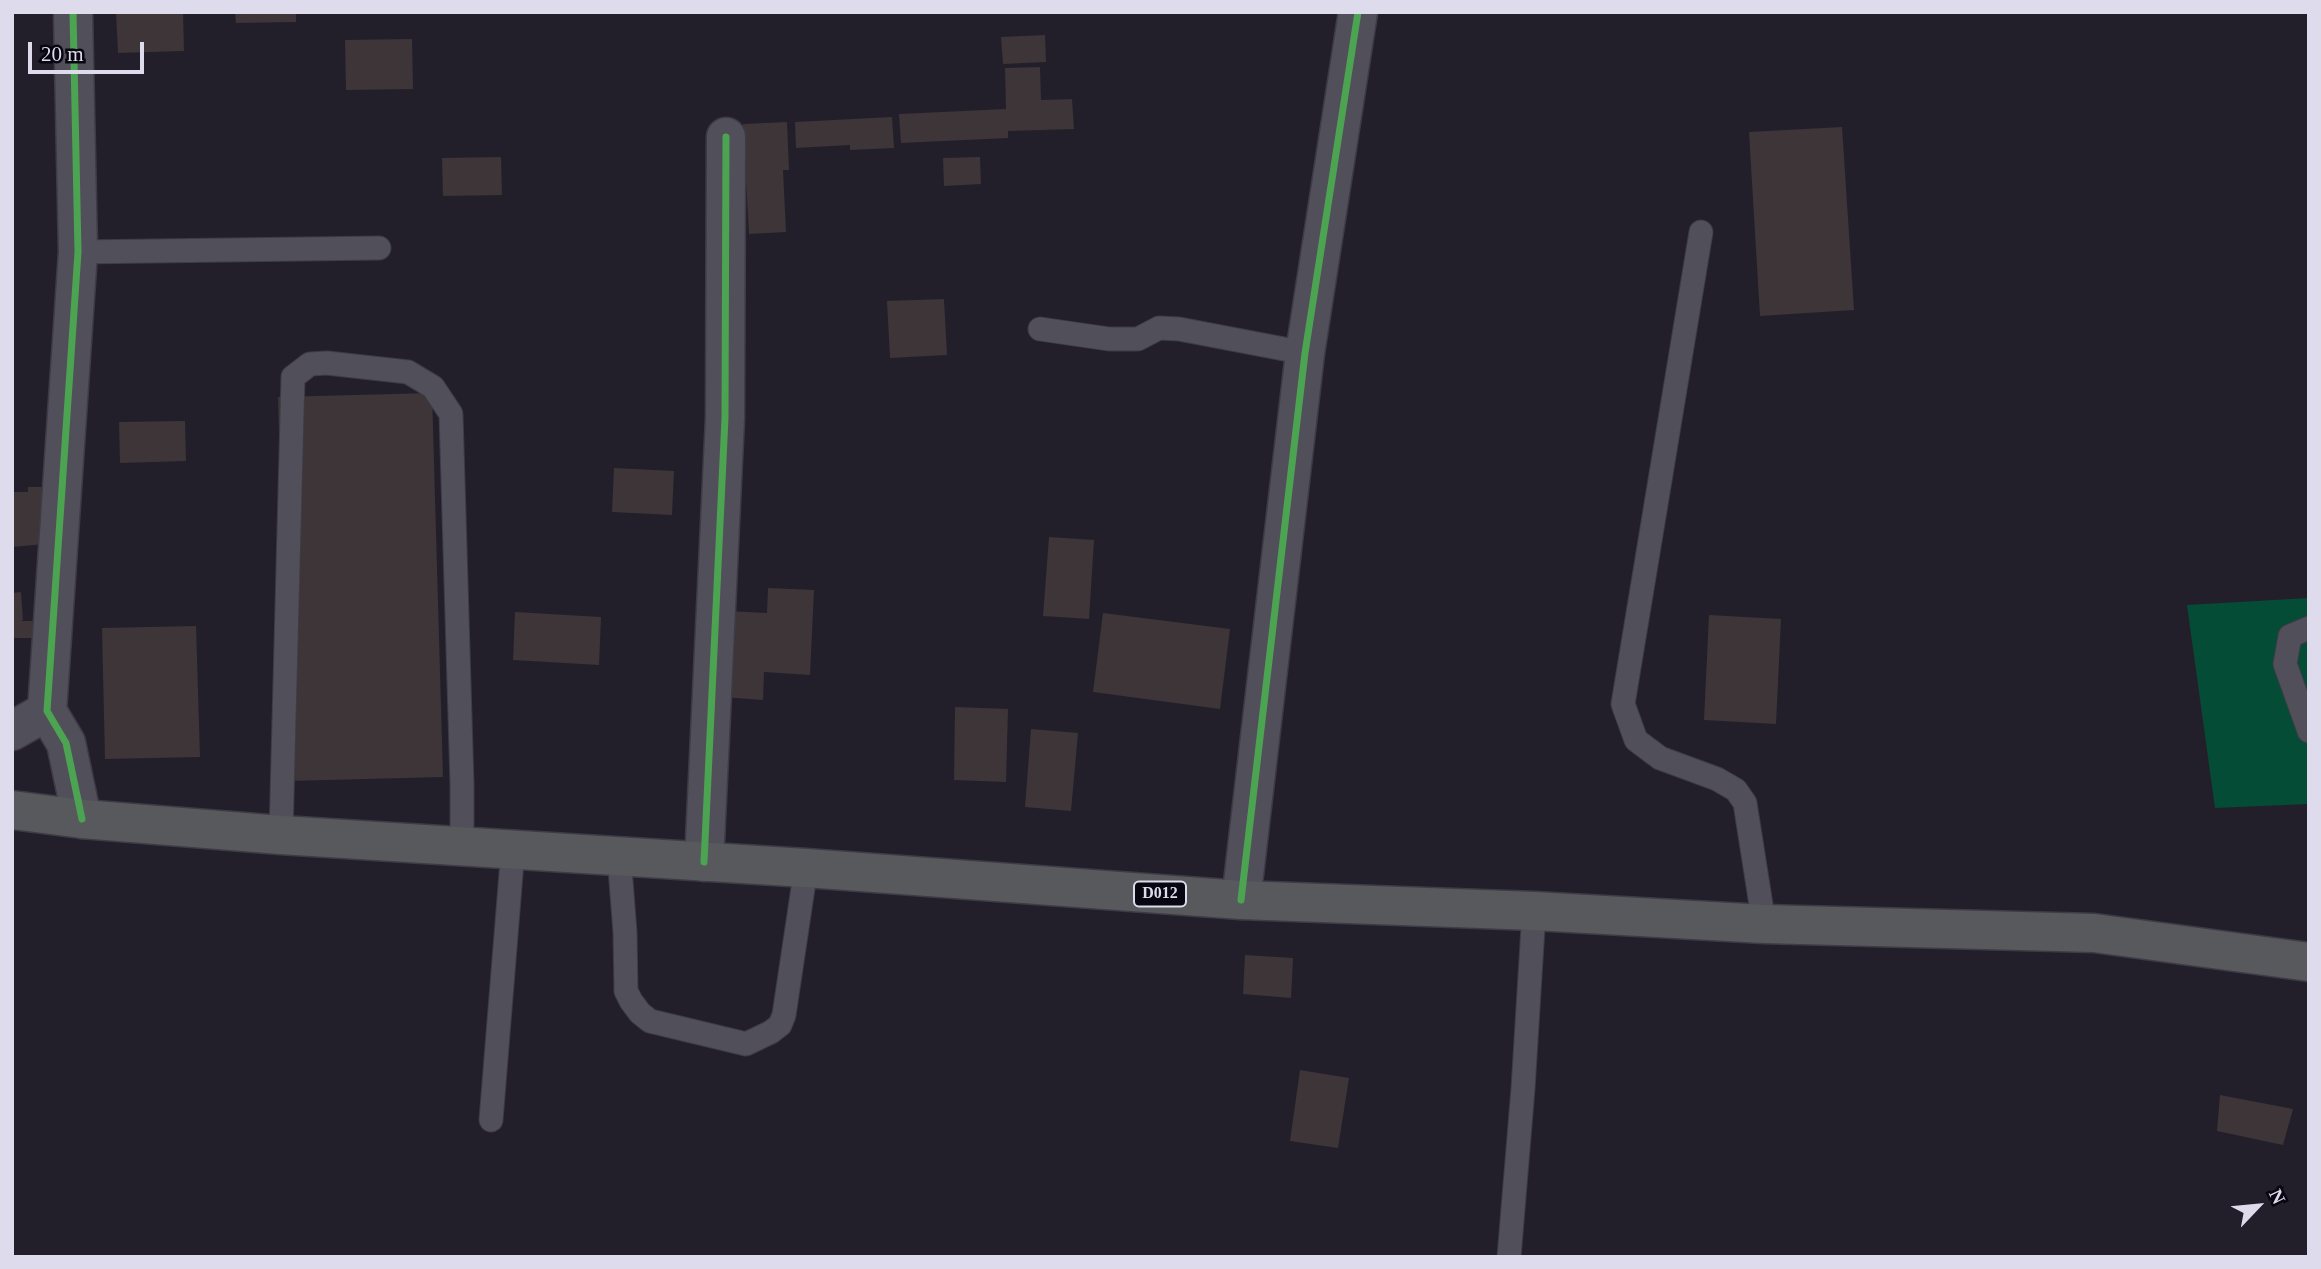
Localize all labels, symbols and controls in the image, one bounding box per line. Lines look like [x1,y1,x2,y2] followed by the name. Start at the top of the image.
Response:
[32,28,147,72] scale bar
[41,42,84,66] text: 20 m
[1134,881,1186,906] road number: D012
[2223,1171,2293,1241] north arrow
[2265,1186,2290,1207] text: N

